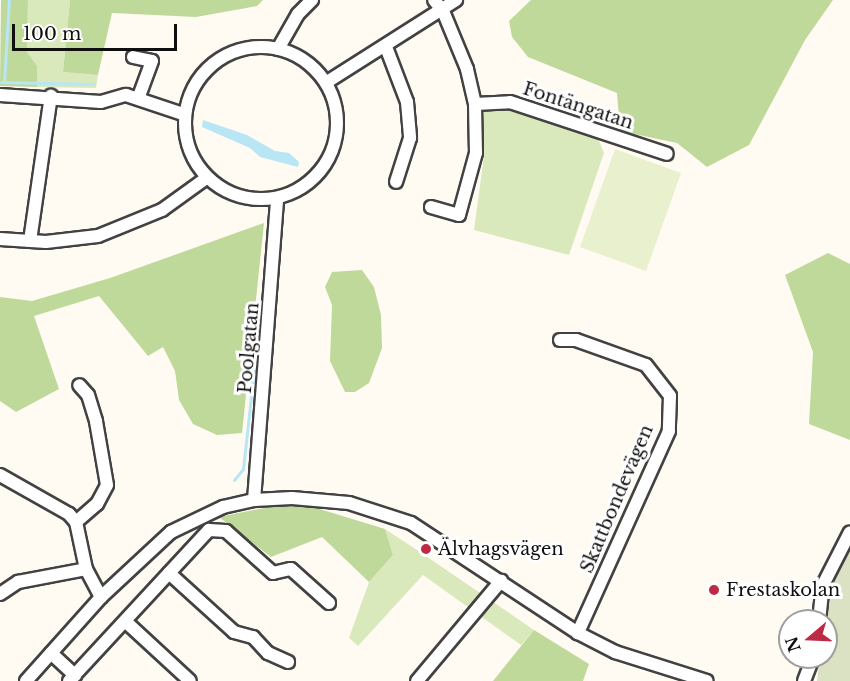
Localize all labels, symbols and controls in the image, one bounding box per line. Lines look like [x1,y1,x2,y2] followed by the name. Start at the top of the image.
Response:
[15,12,180,50] scale bar
[23,23,81,45] text: 100 m
[520,78,636,134] street label: Fontängatan
[234,302,264,394] street label: Poolgatan
[576,422,658,576] street label: Skattbondevägen
[438,538,564,560] place label: Älvhagsvägen
[419,542,433,556] marker: Älvhagsvägen
[726,579,840,601] place label: Frestaskolan
[707,583,721,597] marker: Frestaskolan
[778,609,838,669] north arrow
[781,634,805,655] text: N

